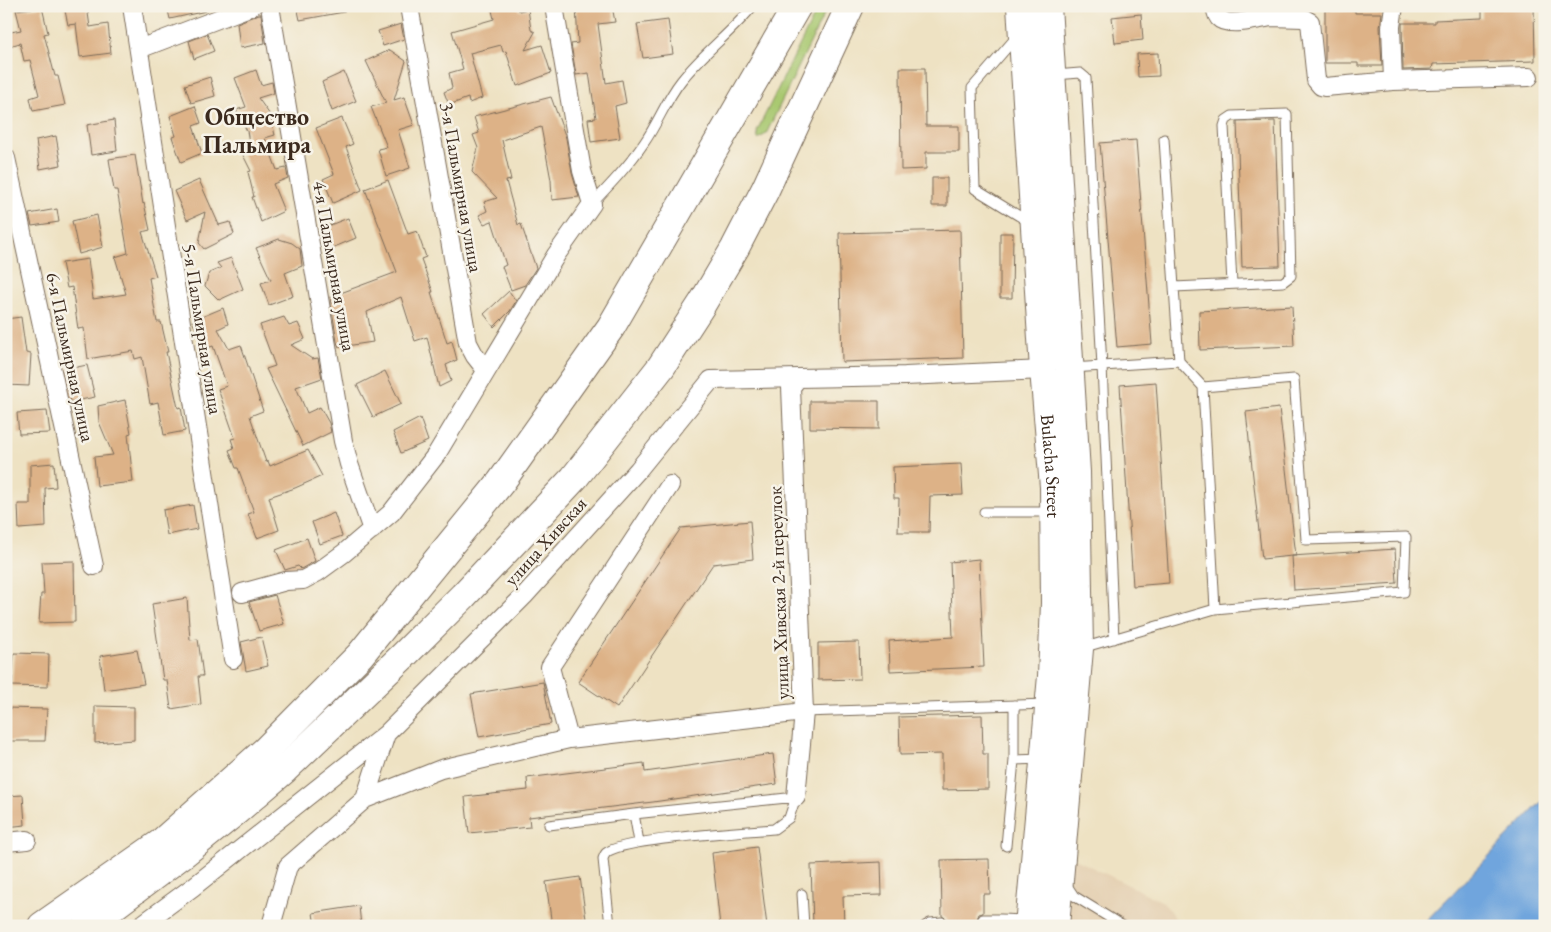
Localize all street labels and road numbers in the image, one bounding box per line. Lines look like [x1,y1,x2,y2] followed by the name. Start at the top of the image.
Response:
[434,100,489,275] street label: 3-я Пальмирная улица
[307,179,362,354] street label: 4-я Пальмирная улица
[177,242,228,417] street label: 5-я Пальмирная улица
[40,270,101,445] street label: 6-я Пальмирная улица
[1035,413,1066,518] street label: Bulacha Street
[762,486,795,700] street label: улица Хивская 2-й переулок
[499,491,592,591] street label: улица Хивская

